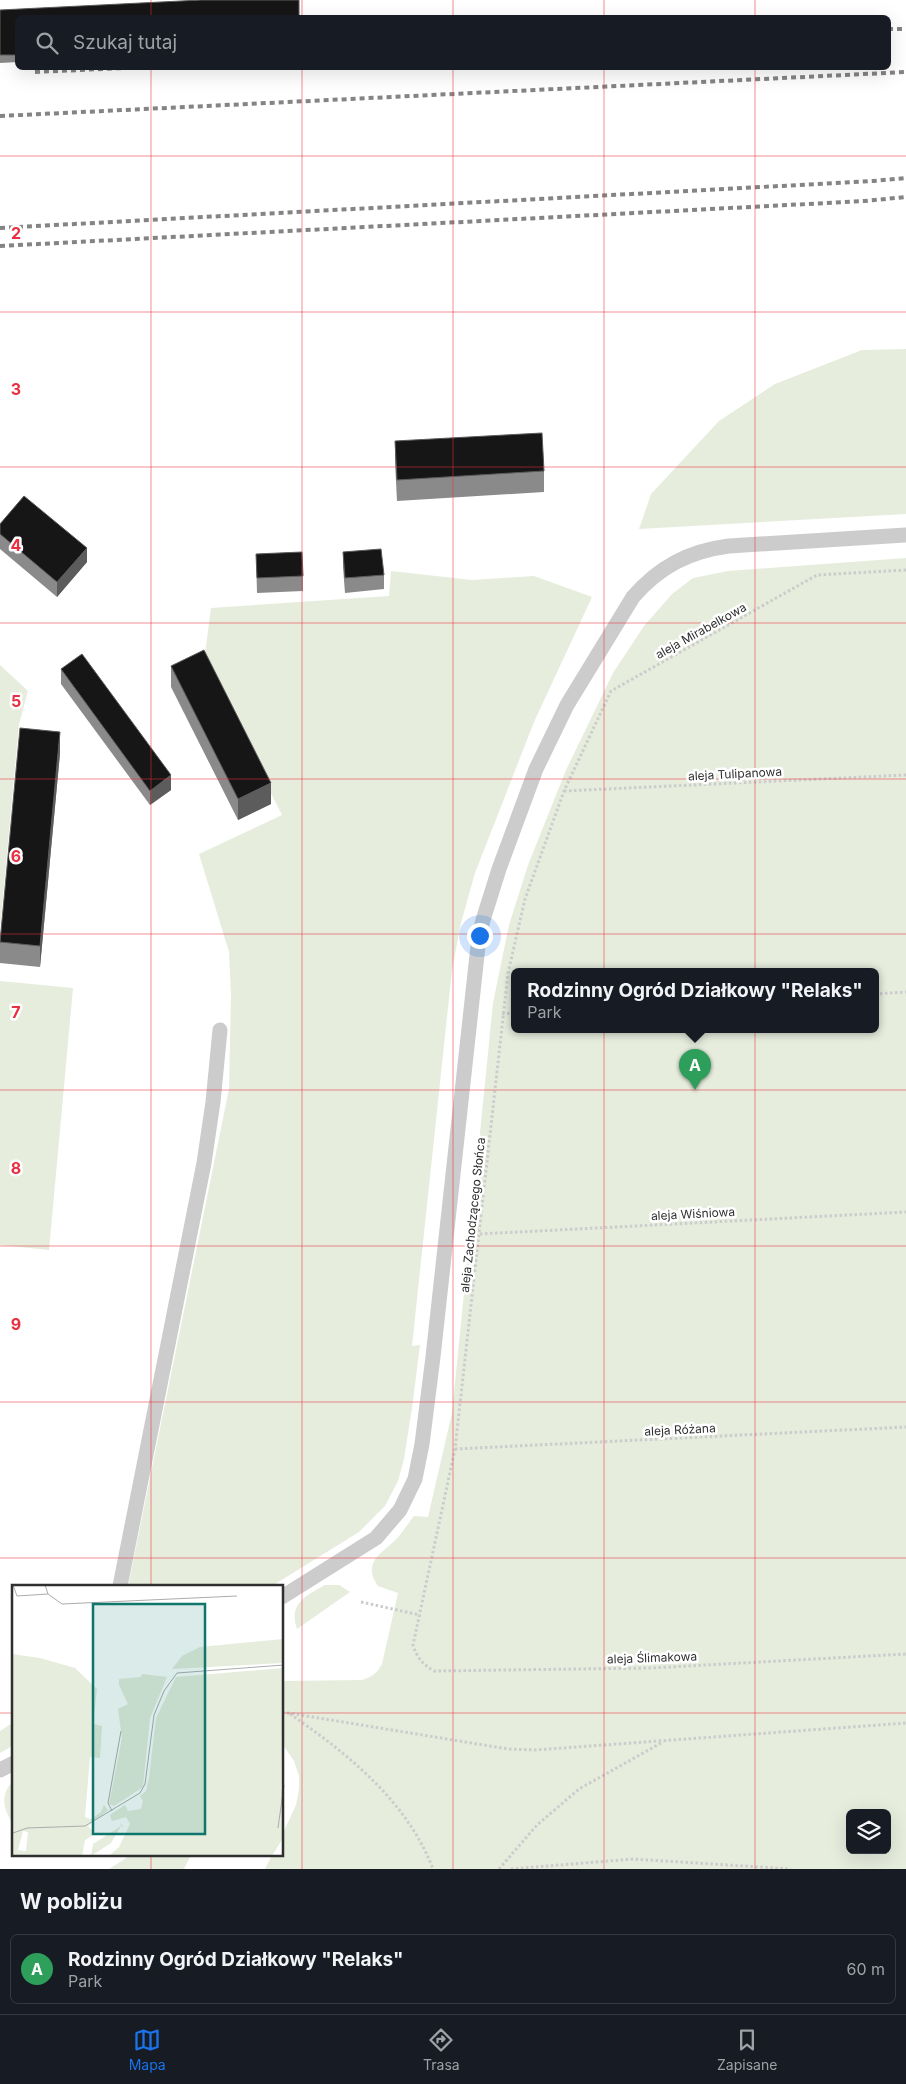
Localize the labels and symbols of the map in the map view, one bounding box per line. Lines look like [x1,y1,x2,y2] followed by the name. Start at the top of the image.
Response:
[11,223,21,243] text: 2
[11,379,21,399] text: 3
[11,535,22,555] text: 4
[653,599,749,662] street label: aleja Mirabelkowa
[11,691,21,711] text: 5
[688,764,782,783] street label: aleja Tulipanowa
[11,846,21,866] text: 6
[467,923,493,949] your location
[11,1002,21,1022] text: 7
[679,1049,711,1090] pin: A
[457,1136,488,1293] street label: aleja Zachodzącego Słońca
[11,1158,21,1178] text: 8
[651,1204,735,1223] street label: aleja Wiśniowa
[11,1314,21,1334] text: 9
[644,1420,716,1439] street label: aleja Różana
[12,1585,284,1856] inset map
[607,1648,697,1667] street label: aleja Ślimakowa

